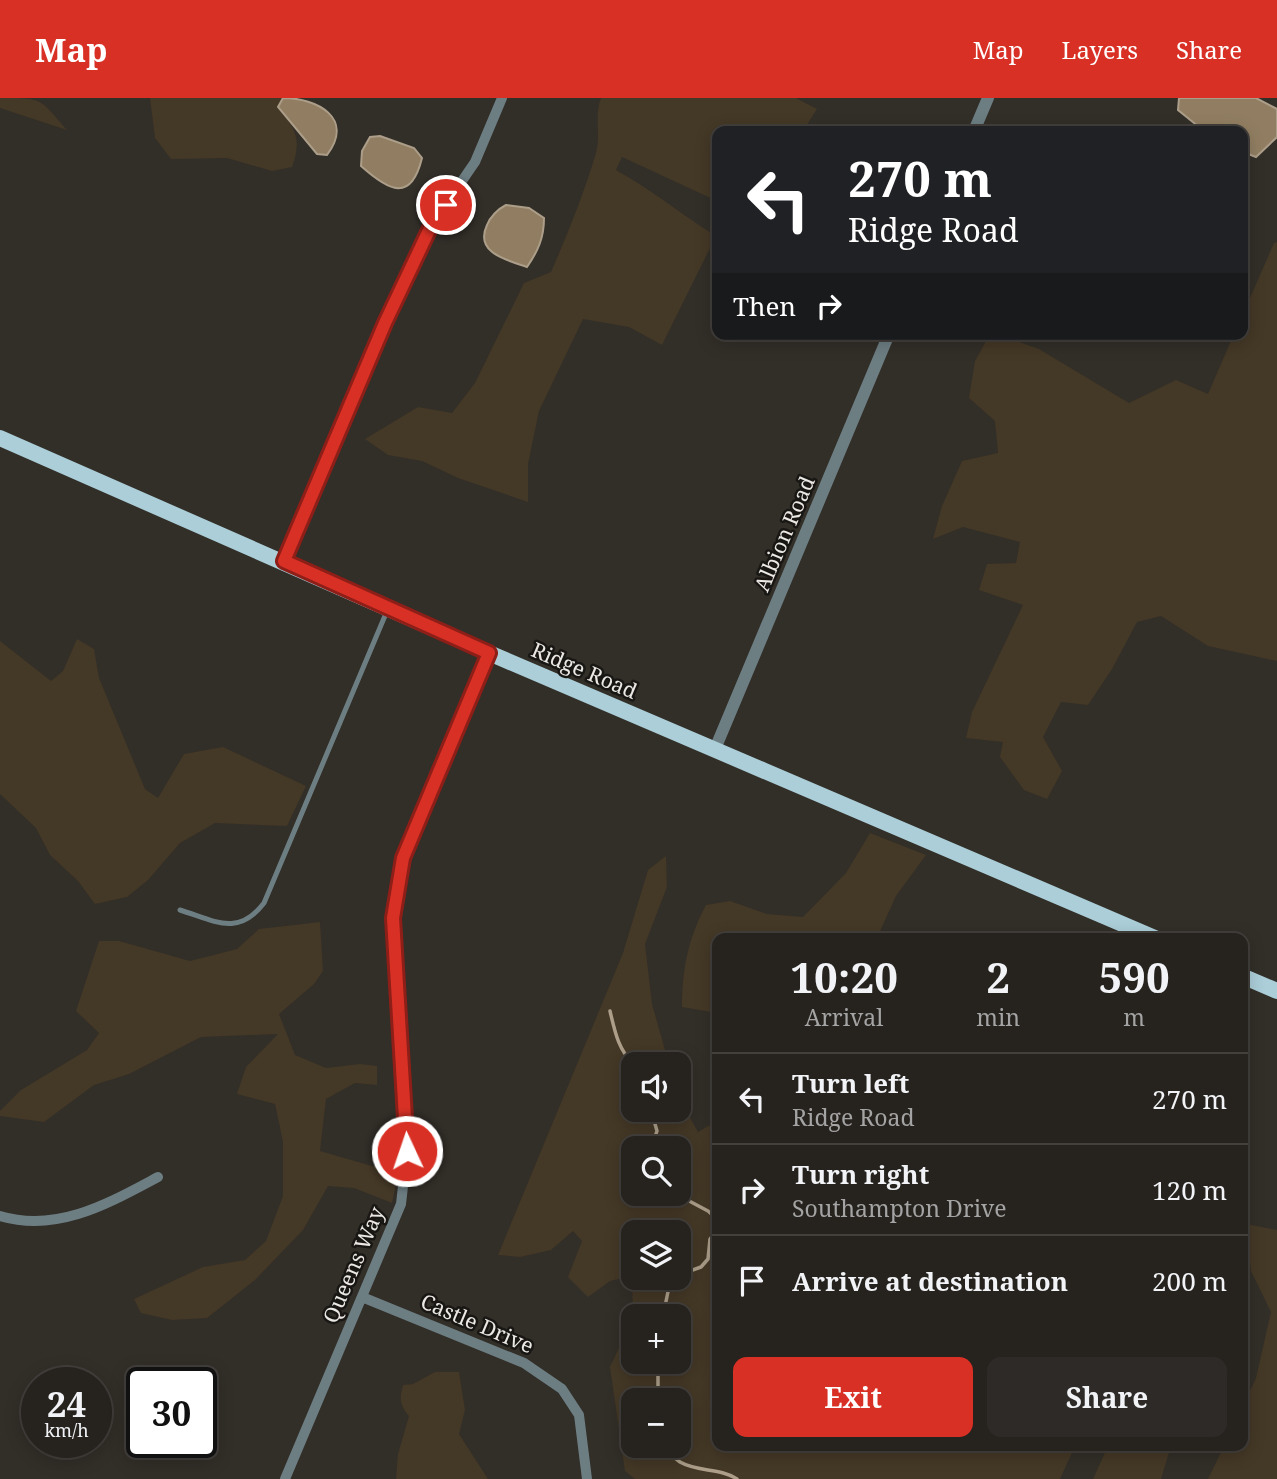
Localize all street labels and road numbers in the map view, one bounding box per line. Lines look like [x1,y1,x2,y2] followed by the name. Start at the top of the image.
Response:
[747,472,821,596] street label: Albion Road
[527,635,641,705] street label: Ridge Road
[316,1202,390,1327] street label: Queens Way
[417,1287,538,1359] street label: Castle Drive

